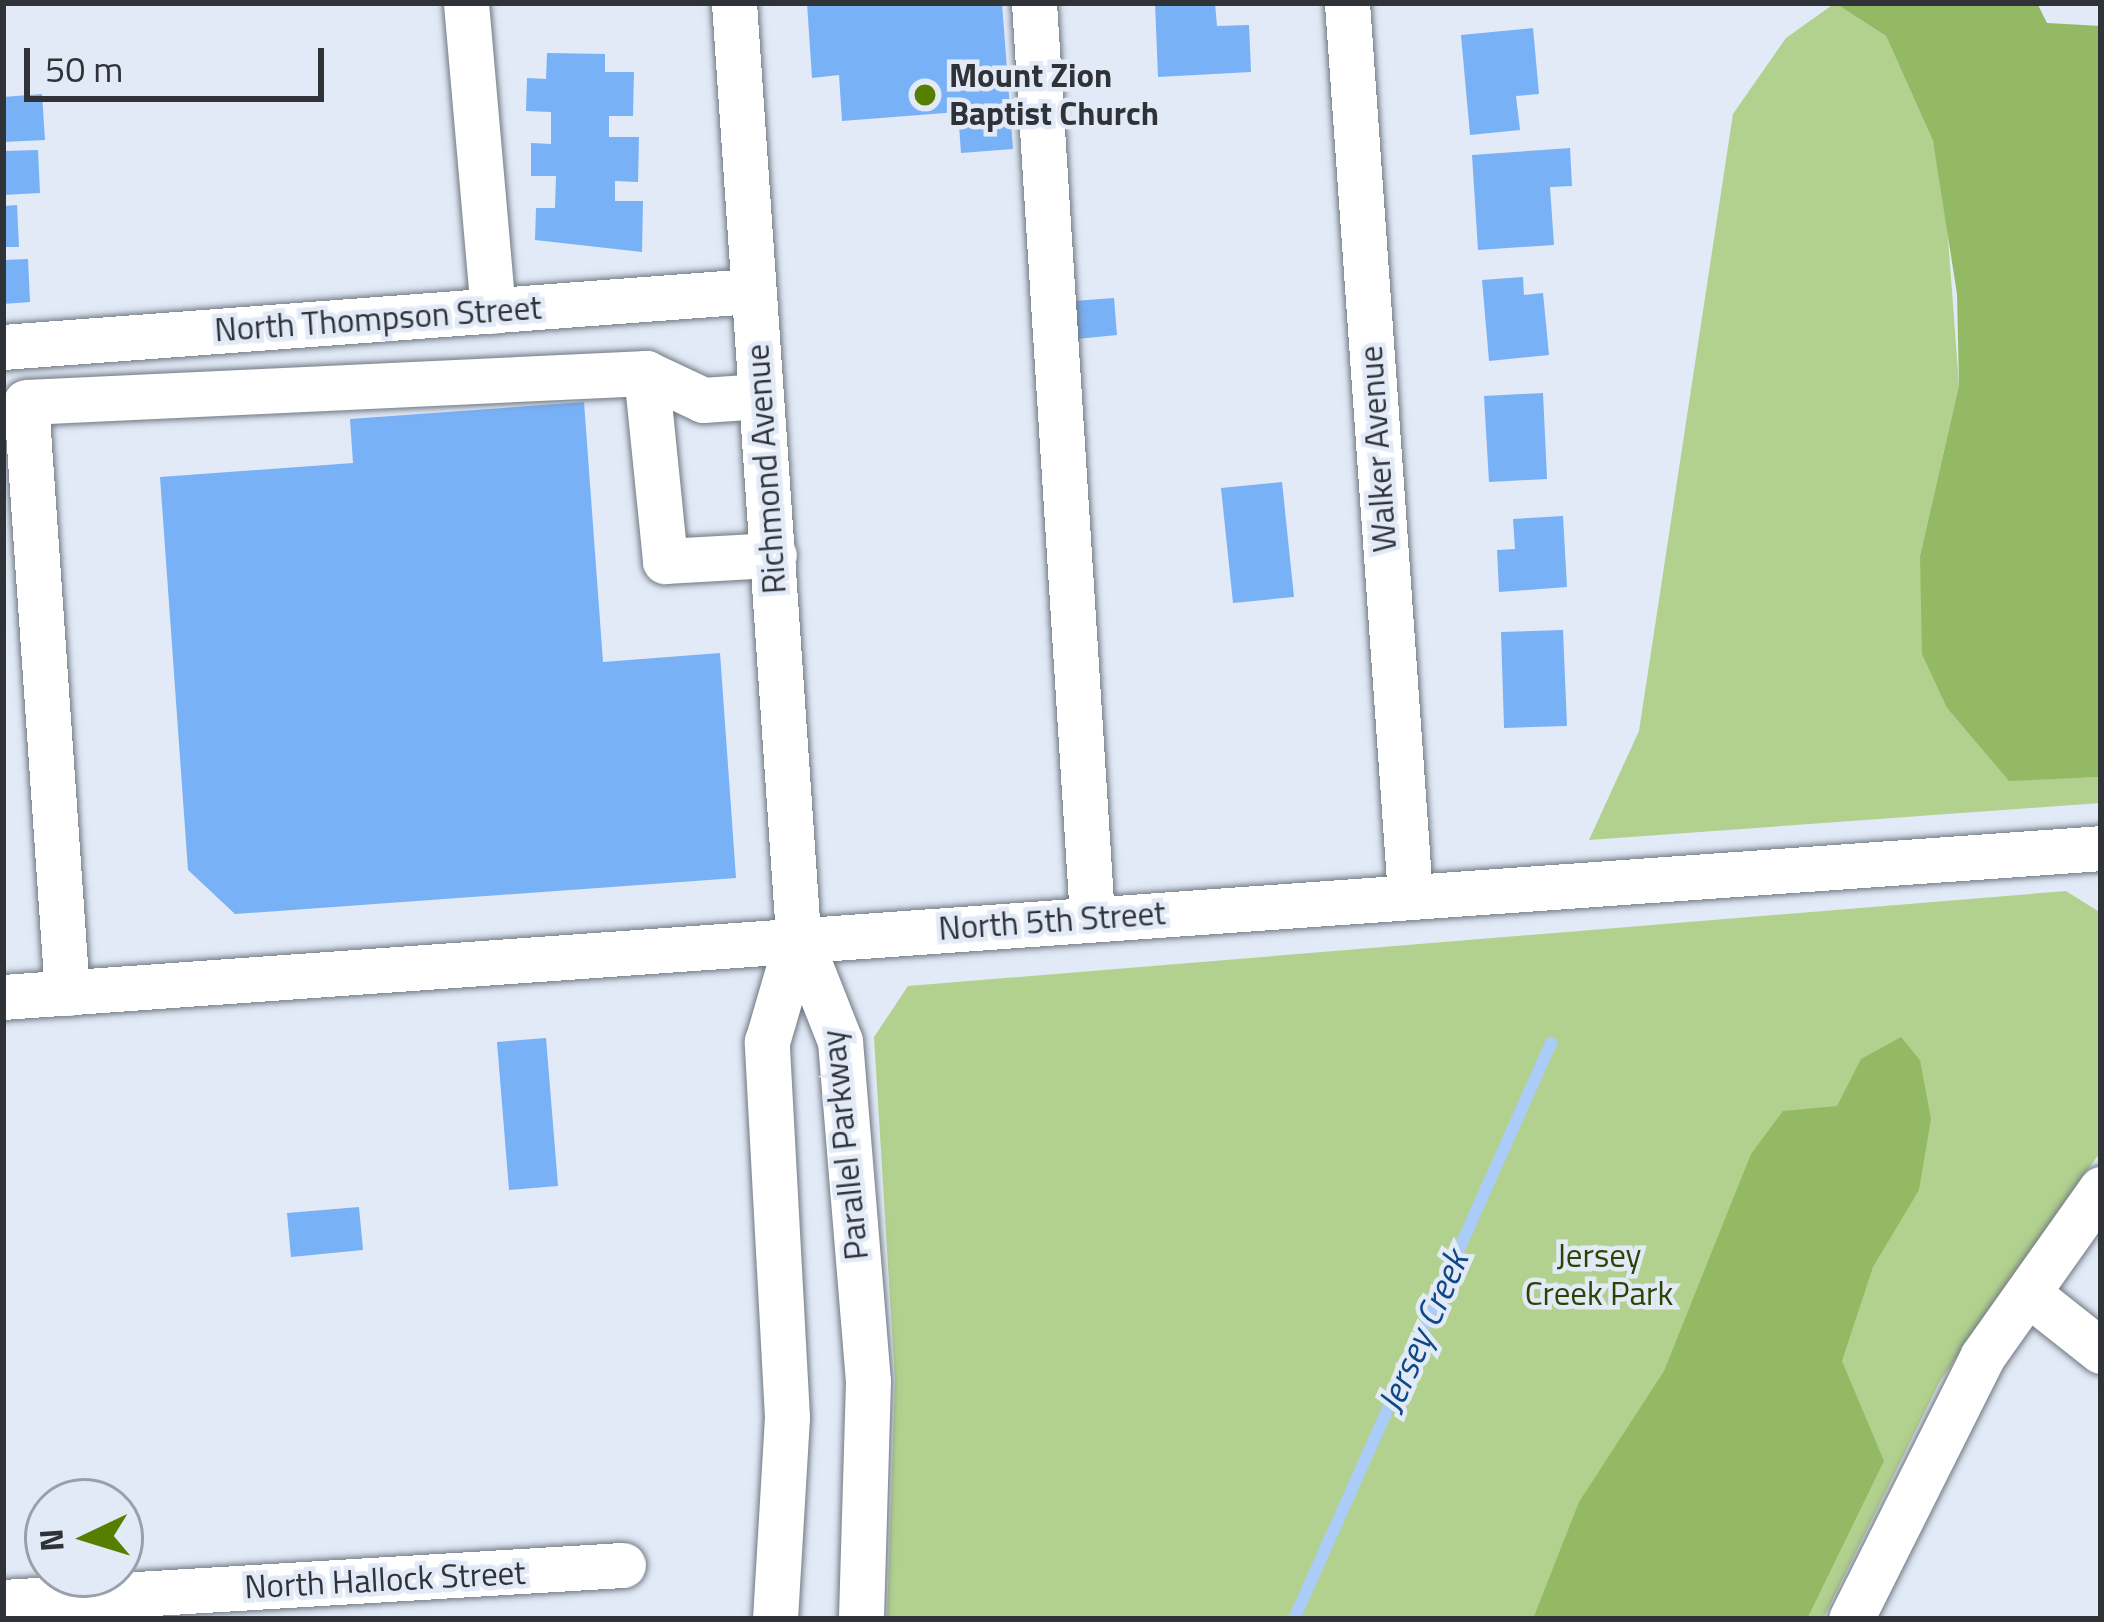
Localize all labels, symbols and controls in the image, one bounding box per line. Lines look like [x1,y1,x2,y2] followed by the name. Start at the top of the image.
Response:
[30,24,330,98] scale bar
[45,41,123,96] text: 50 m
[949,56,1159,134] place label: Mount Zion Baptist Church
[912,82,938,108] marker: Mount Zion Baptist Church
[213,288,543,350] street label: North Thompson Street
[738,343,794,595] street label: Richmond Avenue
[1351,344,1405,554] street label: Walker Avenue
[937,893,1167,949] street label: North 5th Street
[813,1028,877,1262] street label: Parallel Parkway
[1525,1236,1673,1314] park label: Jersey Creek Park
[1367,1244,1477,1418] water label: Jersey Creek
[24,1478,144,1598] north arrow
[25,1527,77,1553] text: N
[243,1553,527,1607] street label: North Hallock Street

